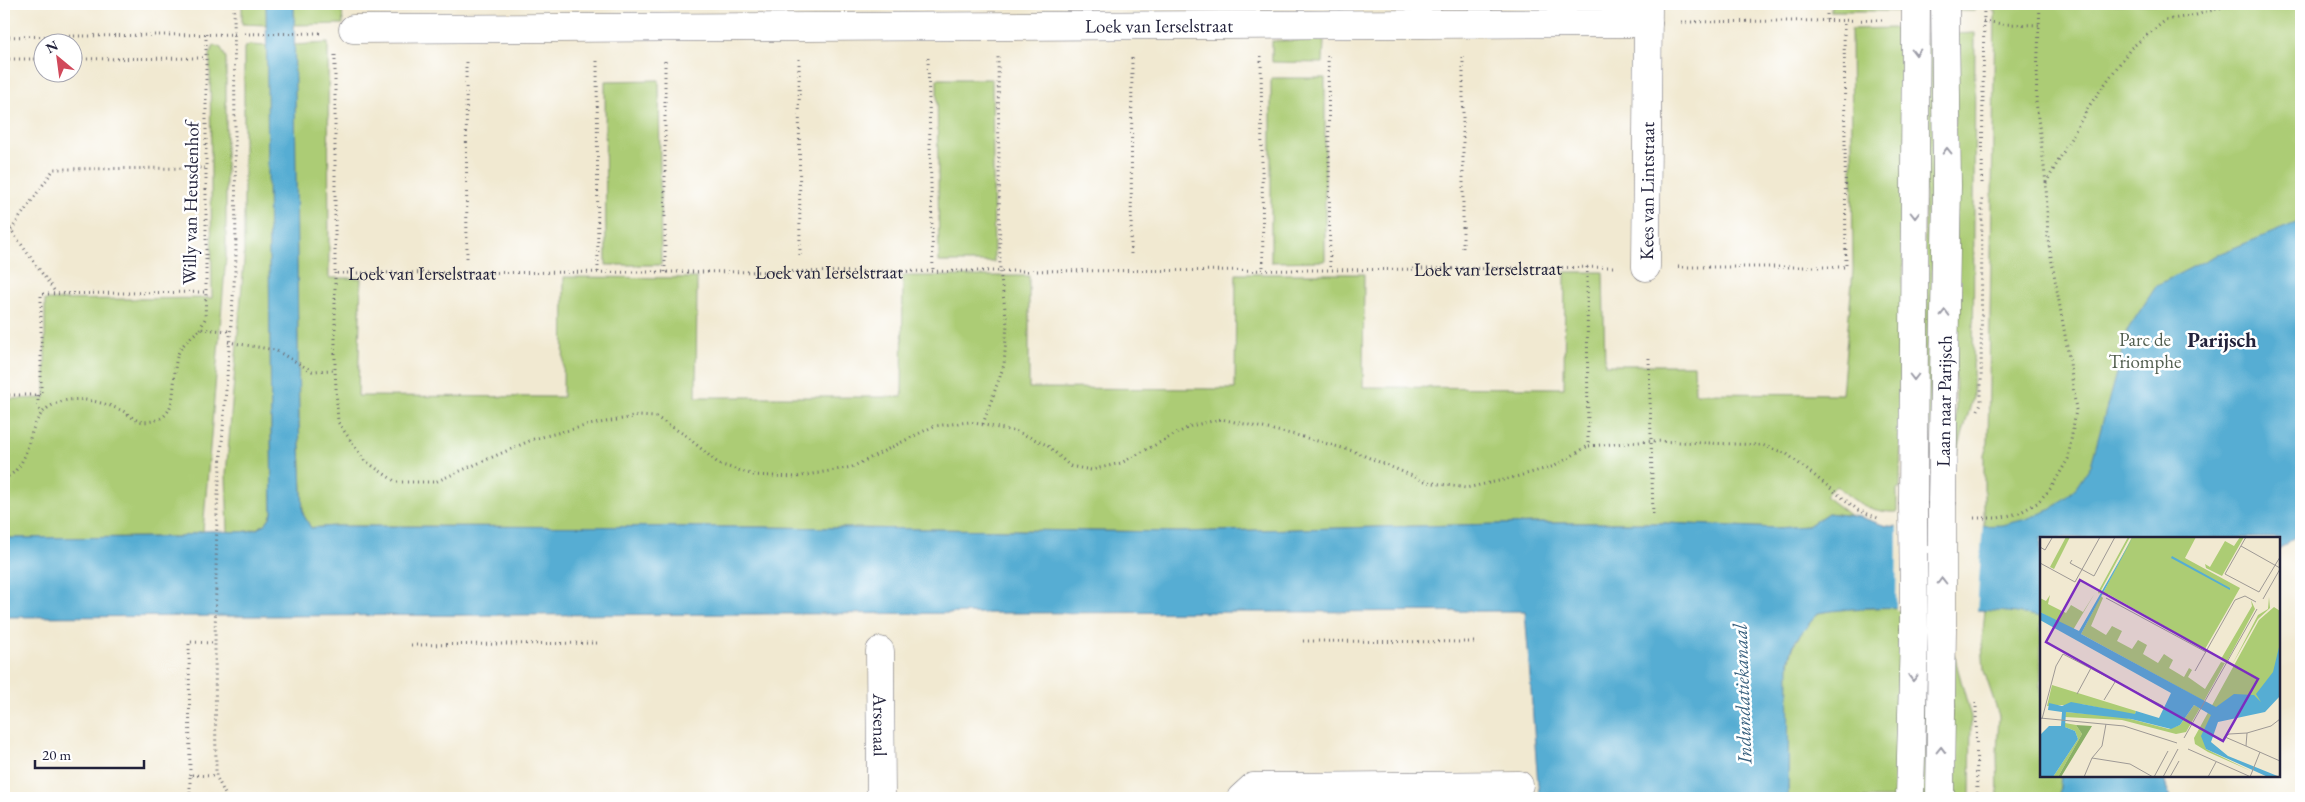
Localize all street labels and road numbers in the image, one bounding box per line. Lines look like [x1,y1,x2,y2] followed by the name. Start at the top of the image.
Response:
[1085,13,1233,39] street label: Loek van Ierselstraat
[177,119,204,285] street label: Willy van Heusdenhof
[1634,122,1660,260] street label: Kees van Lintstraat
[1414,256,1562,282] street label: Loek van Ierselstraat
[755,259,903,285] street label: Loek van Ierselstraat
[348,261,496,286] street label: Loek van Ierselstraat
[1931,335,1958,467] street label: Laan naar Parijsch
[867,692,893,757] street label: Arsenaal

